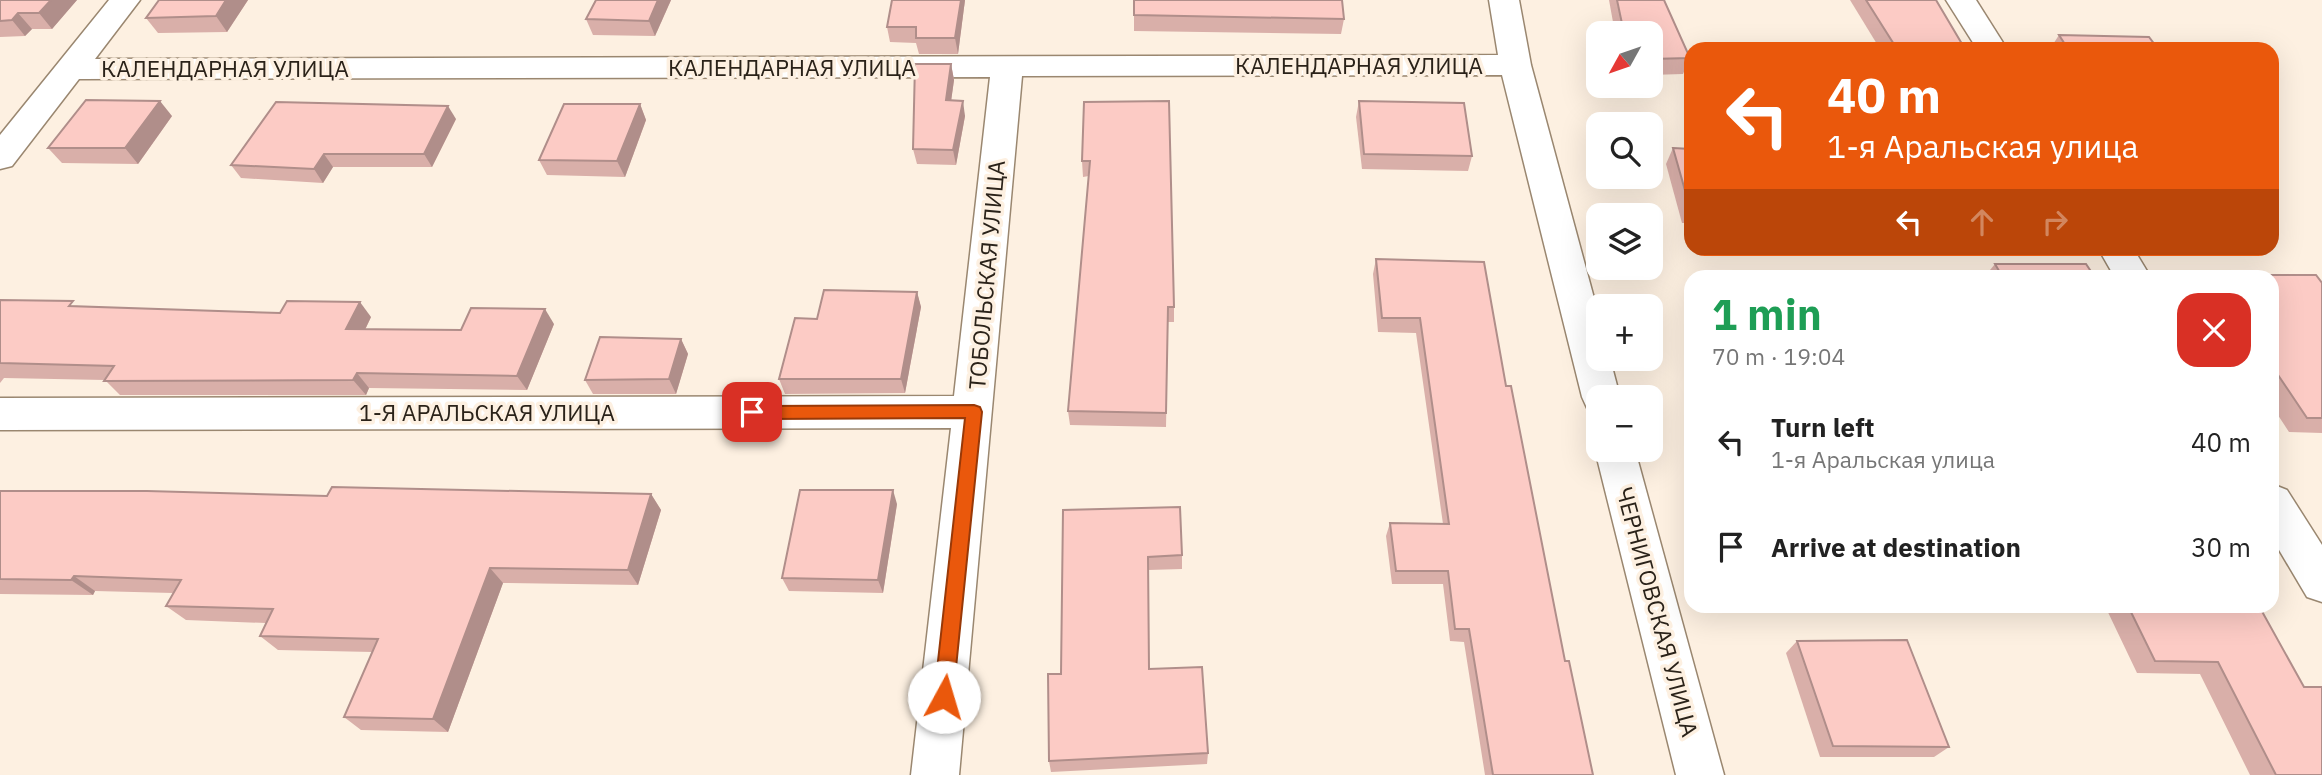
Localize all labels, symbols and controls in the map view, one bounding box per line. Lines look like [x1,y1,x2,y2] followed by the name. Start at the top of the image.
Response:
[1586,21,1662,98] north arrow
[1586,21,1663,462] map controls
[1235,50,1483,80] street label: КАЛЕНДАРНАЯ УЛИЦА
[668,52,916,82] street label: КАЛЕНДАРНАЯ УЛИЦА
[101,53,349,83] street label: КАЛЕНДАРНАЯ УЛИЦА
[1827,63,1941,126] text: 40 m
[1712,70,1803,161] icon: left
[1586,112,1663,189] button: search
[1827,125,2139,167] text: 1-я Аральская улица
[961,159,1011,391] street label: ТОБОЛЬСКАЯ УЛИЦА
[1586,203,1663,280] button: layers
[1890,203,1928,241] icon: left
[1963,203,2001,241] icon: ahead
[2036,203,2074,241] icon: right
[1712,287,1822,342] text: 1 min
[2177,293,2251,367] button: close
[1586,294,1663,371] button: +
[1712,341,1845,371] text: 70 m · 19:04
[722,382,782,442] pin
[1586,385,1663,462] button: −
[733,393,771,431] icon: arrive
[359,397,615,427] street label: 1-Я АРАЛЬСКАЯ УЛИЦА
[1771,410,1874,444] text: Turn left
[1712,423,1750,461] icon: left
[2191,425,2251,459] text: 40 m
[1771,444,1995,474] text: 1-я Аральская улица
[1610,484,1706,740] street label: ЧЕРНИГОВСКАЯ УЛИЦА
[1712,528,1750,566] icon: arrive
[1771,530,2021,564] text: Arrive at destination
[2191,530,2251,564] text: 30 m
[907,660,981,734] position arrow

